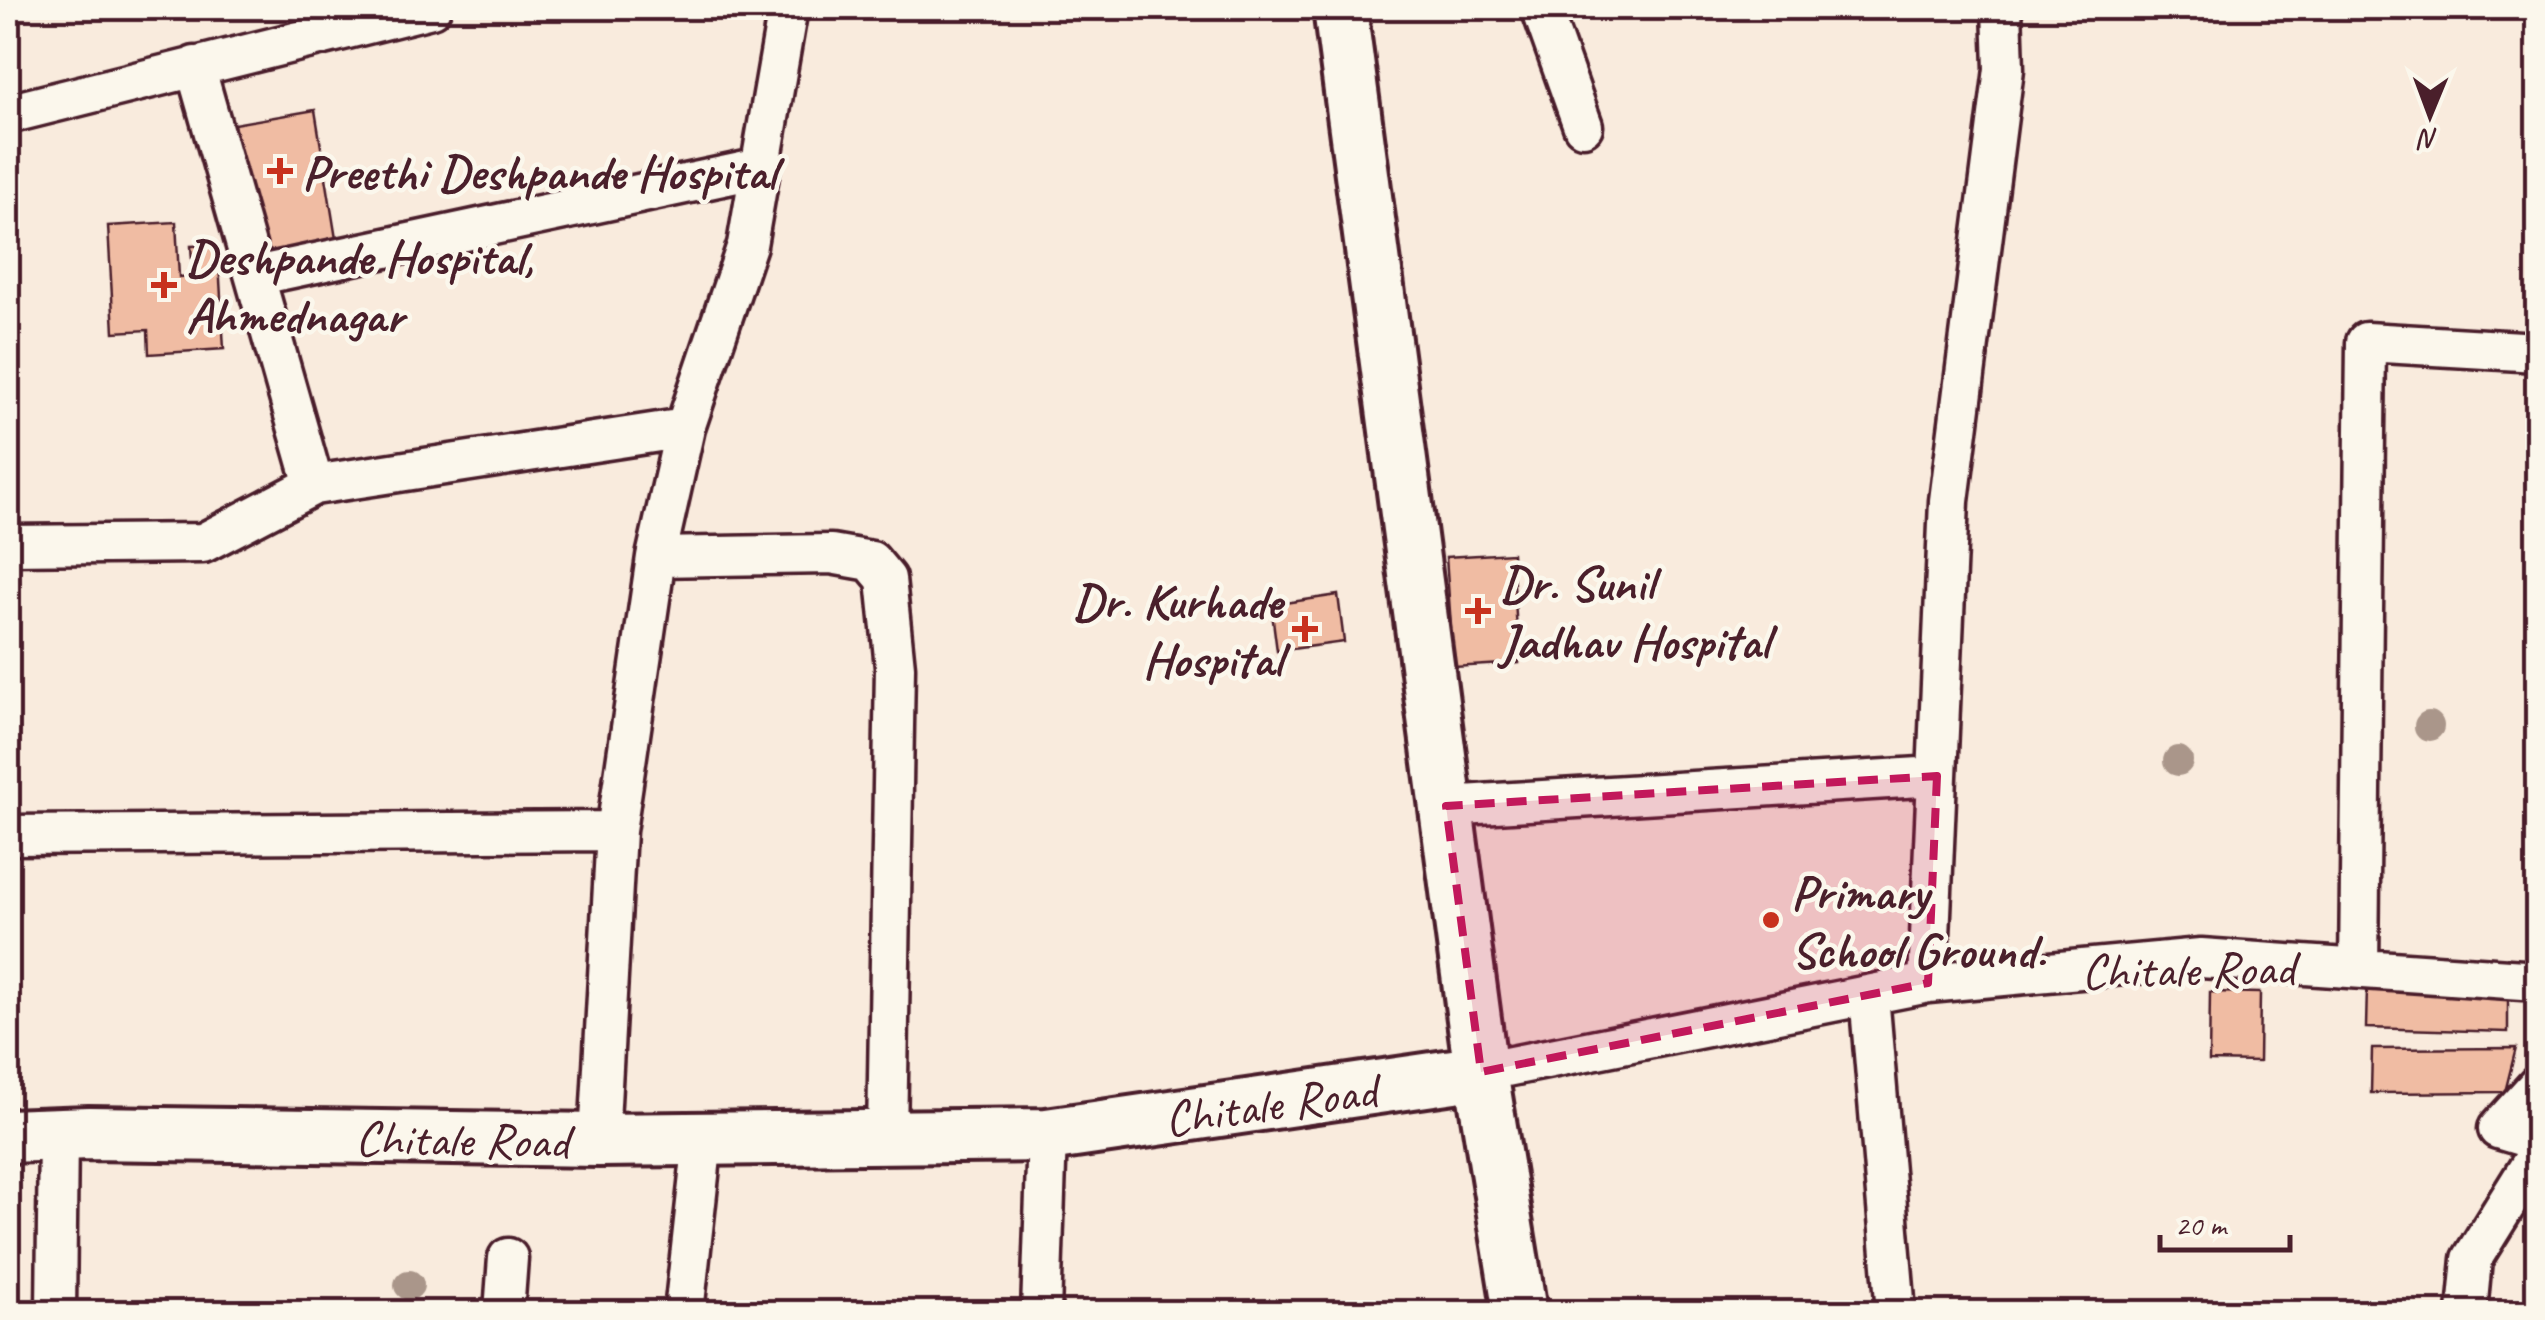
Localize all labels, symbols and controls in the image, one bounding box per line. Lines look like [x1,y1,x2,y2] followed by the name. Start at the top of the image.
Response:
[2380,65,2480,165] north arrow
[2416,122,2439,157] text: N
[302,141,785,204] place label: Preethi Deshpande Hospital
[267,158,293,184] marker: Preethi Deshpande Hospital
[186,226,534,347] place label: Deshpande Hospital, Ahmednagar
[151,272,177,298] marker: Deshpande Hospital, Ahmednagar
[1497,552,1778,673] place label: Dr. Sunil Jadhav Hospital
[1073,570,1291,691] place label: Dr. Kurhade Hospital
[1465,598,1491,624] marker: Dr. Sunil Jadhav Hospital
[1292,616,1318,642] marker: Dr. Kurhade Hospital
[1791,861,2047,982] place label: Primary School Ground.
[1760,909,1782,931] marker: Primary School Ground.
[2081,936,2303,1003] street label: Chitale Road
[1160,1057,1387,1151] street label: Chitale Road
[355,1106,576,1173] street label: Chitale Road
[2160,1190,2290,1252] scale bar
[2175,1206,2228,1244] text: 20 m

